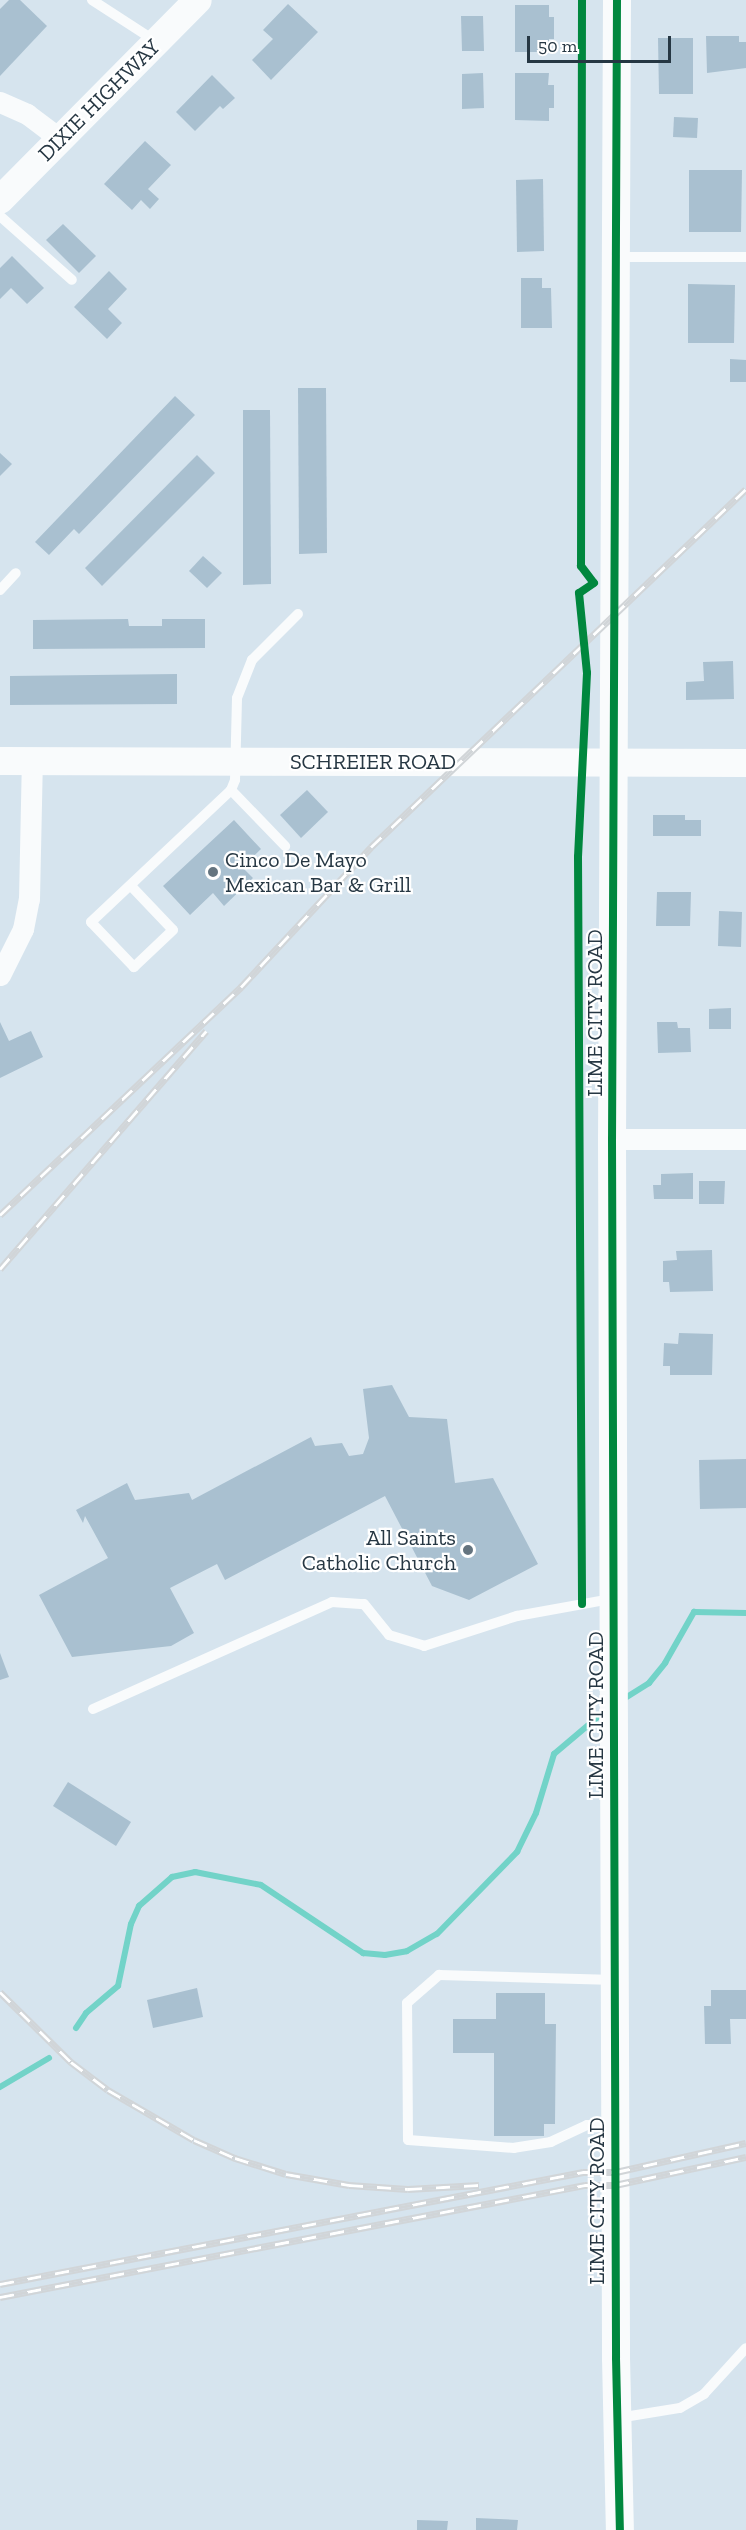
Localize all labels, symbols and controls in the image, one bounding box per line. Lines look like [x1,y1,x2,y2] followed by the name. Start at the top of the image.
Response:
[530,24,674,62] scale bar
[32,33,166,167] street label: DIXIE HIGHWAY
[538,35,577,57] text: 50 m
[290,749,456,775] street label: SCHREIER ROAD
[225,846,411,897] place label: Cinco De Mayo Mexican Bar & Grill
[206,865,220,879] marker: Cinco De Mayo Mexican Bar & Grill
[582,929,608,1097] street label: LIME CITY ROAD
[302,1524,456,1576] place label: All Saints Catholic Church
[461,1543,475,1557] marker: All Saints Catholic Church
[583,1631,609,1799] street label: LIME CITY ROAD
[584,2117,610,2285] street label: LIME CITY ROAD

